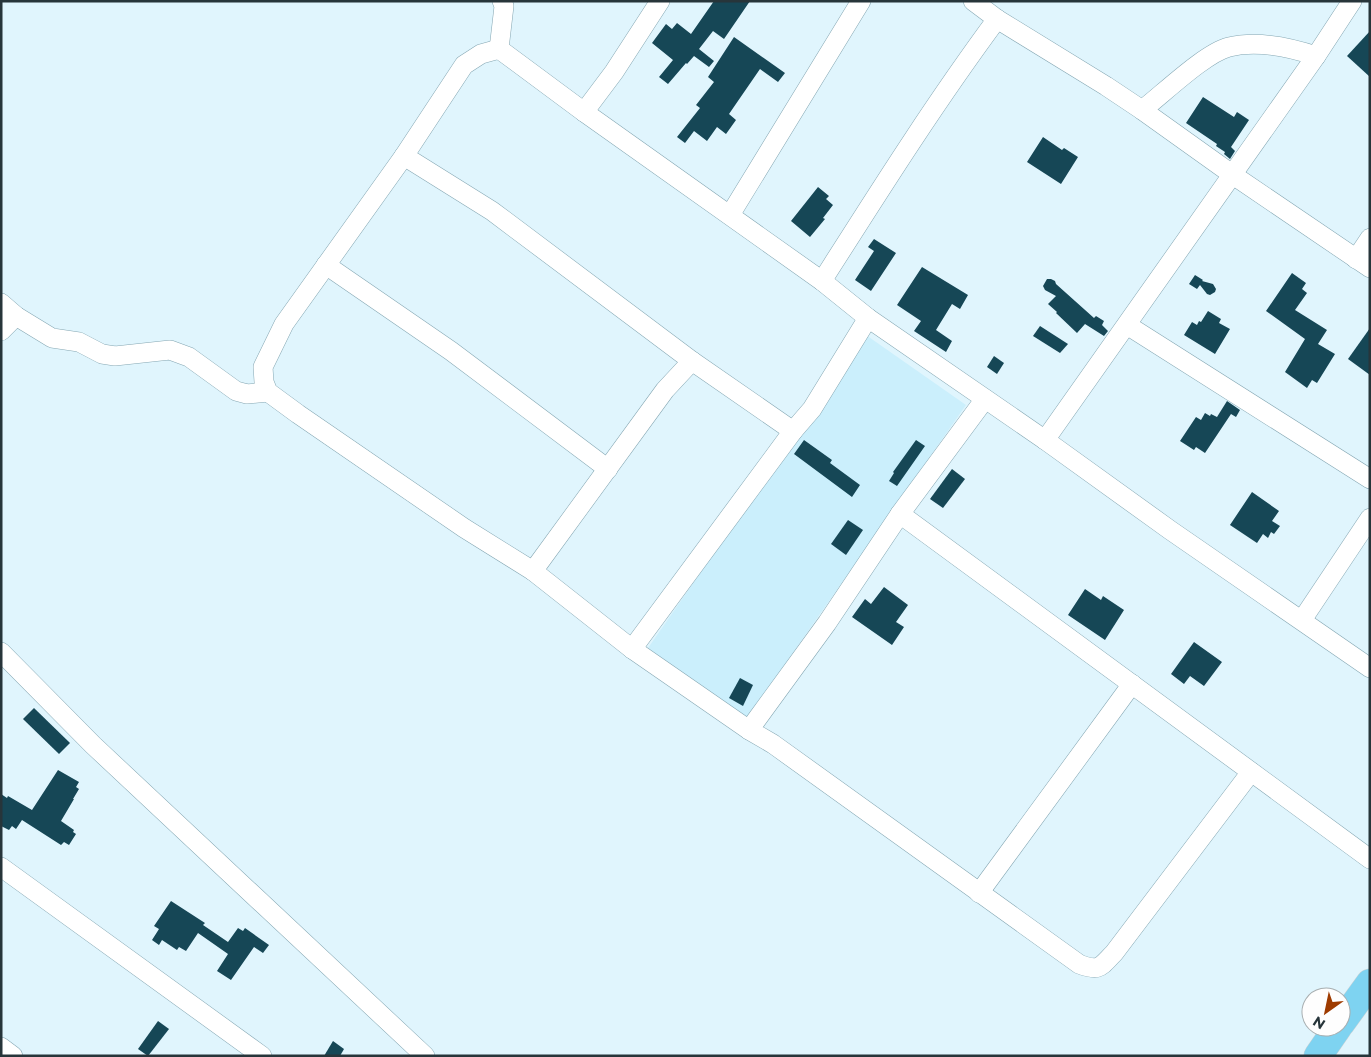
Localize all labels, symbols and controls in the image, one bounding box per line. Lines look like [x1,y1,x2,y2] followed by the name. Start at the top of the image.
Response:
[1301,987,1351,1037] north arrow
[1309,1012,1329,1034] text: N

